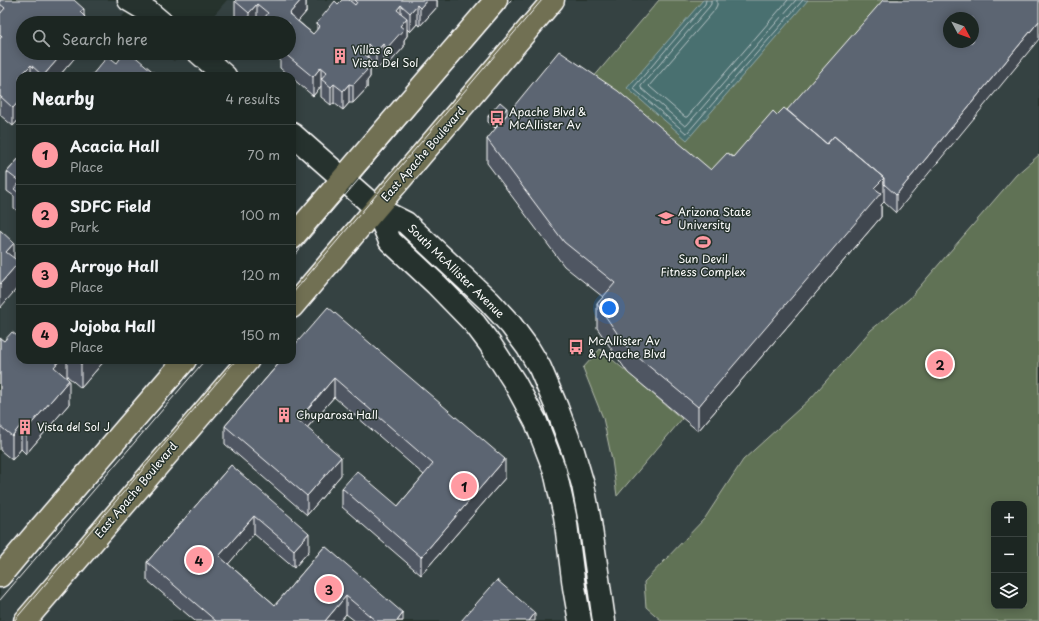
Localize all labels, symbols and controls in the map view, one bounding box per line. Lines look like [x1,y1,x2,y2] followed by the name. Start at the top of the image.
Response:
[943,12,979,48] north arrow
[16,16,296,60] search box
[30,27,52,49] icon: search
[62,27,148,50] text: Search here
[352,41,419,71] place label: Villas @ Vista Del Sol
[331,47,349,65] building icon: Villas @ Vista Del Sol
[32,85,94,111] text: Nearby
[226,89,280,108] text: 4 results
[377,102,469,205] street label: East Apache Boulevard
[509,103,586,133] place label: Apache Blvd & McAllister Av
[488,109,506,127] bus stop icon: Apache Blvd & McAllister Av
[70,134,159,157] text: Acacia Hall
[42,145,48,164] text: 1
[247,145,280,164] text: 70 m
[70,157,103,176] text: Place
[70,194,151,217] text: SDFC Field
[678,203,751,233] place label: Arizona State University
[40,205,50,224] text: 2
[240,205,280,224] text: 100 m
[657,209,675,227] school or university icon: Arizona State University
[70,217,99,236] text: Park
[404,220,509,322] street label: South McAllister Avenue
[694,233,712,251] sports icon: Sun Devil Fitness Complex
[661,250,746,280] place label: Sun Devil Fitness Complex
[70,254,158,277] text: Arroyo Hall
[41,265,49,284] text: 3
[241,265,280,284] text: 120 m
[70,277,103,296] text: Place
[599,298,619,318] your location
[70,314,155,337] text: Jojoba Hall
[41,325,49,344] text: 4
[241,325,280,344] text: 150 m
[588,332,666,362] place label: McAllister Av & Apache Blvd
[70,337,103,356] text: Place
[567,338,585,356] bus stop icon: McAllister Av & Apache Blvd
[927,349,953,379] pin: 2
[275,406,293,424] building icon: Chuparosa Hall
[296,406,378,423] place label: Chuparosa Hall
[16,418,34,436] building icon: Vista del Sol J
[37,418,110,435] place label: Vista del Sol J
[90,438,181,541] street label: East Apache Boulevard
[451,471,477,501] pin: 1
[991,501,1027,609] map controls
[991,501,1027,537] button: +
[991,537,1027,573] button: −
[186,545,212,575] pin: 4
[991,573,1027,609] button: layers
[316,574,342,604] pin: 3

